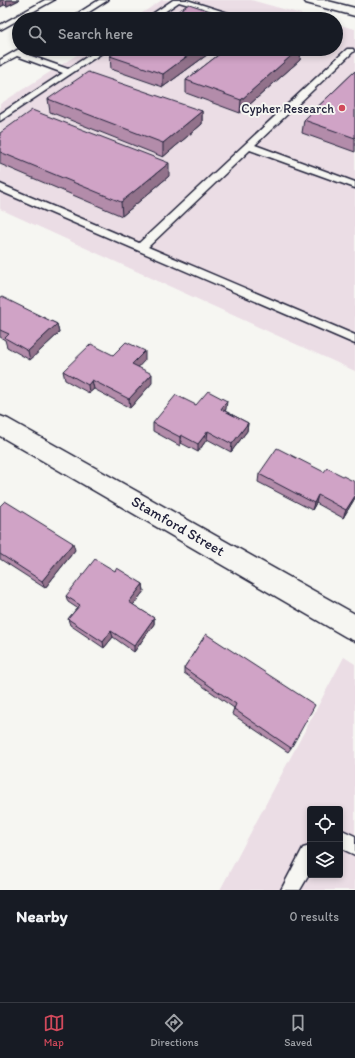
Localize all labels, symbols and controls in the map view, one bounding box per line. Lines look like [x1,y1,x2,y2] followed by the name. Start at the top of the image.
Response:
[12,12,343,56] search box
[26,23,48,45] icon: search
[58,25,133,43] text: Search here
[241,101,334,116] place label: Cypher Research
[337,103,347,113] marker: Cypher Research
[128,492,228,560] street label: Stamford Street
[307,806,343,878] map controls
[307,806,343,842] button: locate
[307,842,343,878] button: layers
[16,906,68,926] text: Nearby
[289,909,339,924] text: 0 results
[43,1012,65,1049] tab: Map
[150,1012,199,1049] tab: Directions
[284,1012,312,1049] tab: Saved

